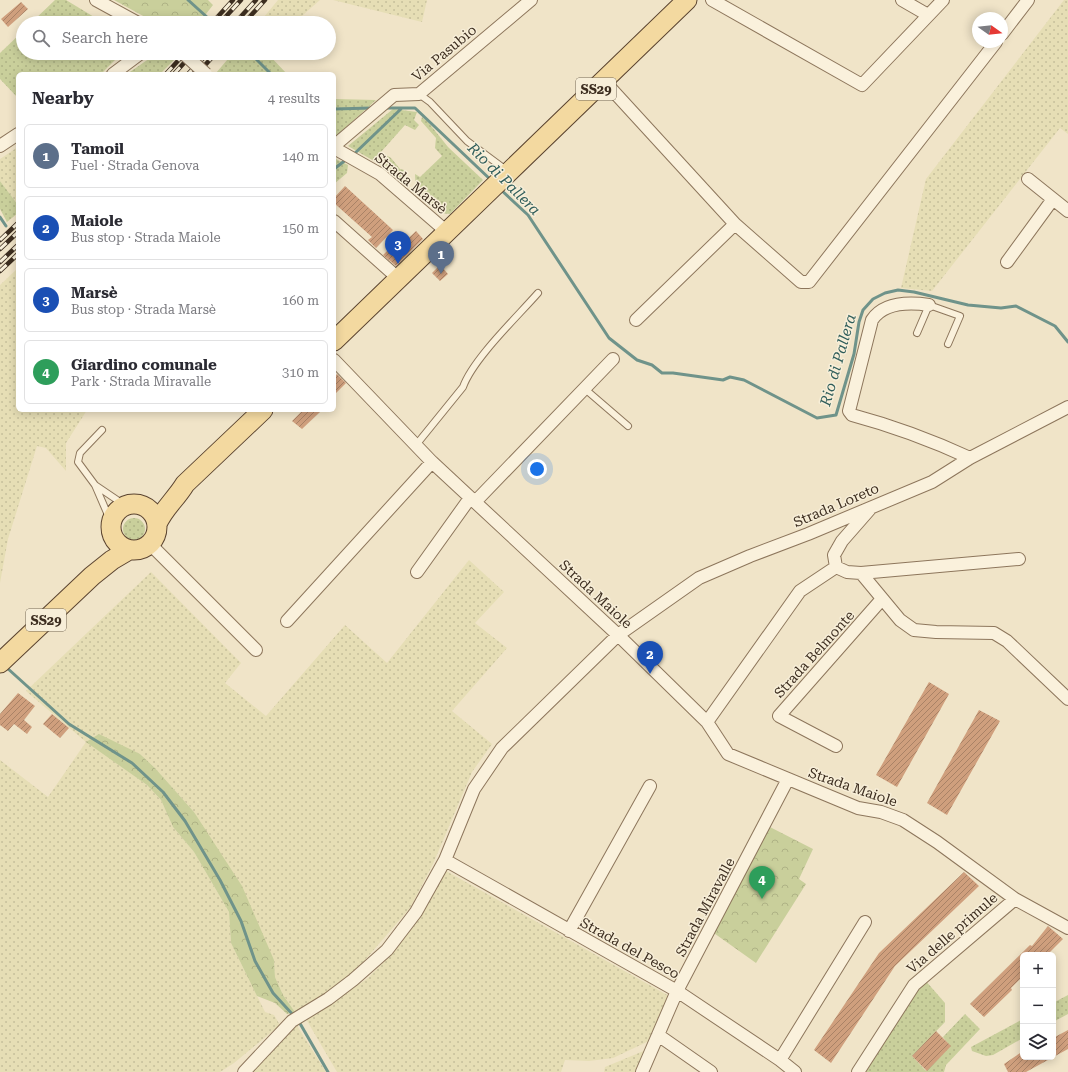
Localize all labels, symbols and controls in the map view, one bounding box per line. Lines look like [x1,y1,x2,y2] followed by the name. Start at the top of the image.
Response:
[972,12,1008,48] north arrow
[16,16,336,60] search box
[409,21,479,85] street label: Via Pasubio
[30,27,52,49] icon: search
[62,29,148,47] text: Search here
[576,78,616,100] road number: SS29
[32,88,94,108] text: Nearby
[268,91,320,106] text: 4 results
[463,138,544,219] water label: Rio di Pallera
[71,140,124,158] text: Tamoil
[42,149,50,164] text: 1
[282,149,319,164] text: 140 m
[372,149,450,217] street label: Strada Marsè
[71,158,199,173] text: Fuel · Strada Genova
[71,212,123,230] text: Maiole
[42,221,50,236] text: 2
[282,221,319,236] text: 150 m
[71,230,221,245] text: Bus stop · Strada Maiole
[385,231,411,264] pin: 3
[428,241,454,274] pin: 1
[71,284,118,302] text: Marsè
[42,293,50,308] text: 3
[282,293,319,308] text: 160 m
[71,302,216,317] text: Bus stop · Strada Marsè
[816,312,860,409] water label: Rio di Pallera
[71,356,217,374] text: Giardino comunale
[42,365,50,380] text: 4
[282,365,319,380] text: 310 m
[71,374,211,389] text: Park · Strada Miravalle
[527,459,547,479] your location
[791,480,881,530] street label: Strada Loreto
[557,556,636,632] street label: Strada Maiole
[771,607,857,701] street label: Strada Belmonte
[26,609,66,631] road number: SS29
[637,641,663,674] pin: 2
[806,764,900,810] street label: Strada Maiole
[672,855,738,959] street label: Strada Miravalle
[749,866,775,899] pin: 4
[904,889,1001,977] street label: Via delle primule
[578,914,682,982] street label: Strada del Pesco
[1020,952,1056,1060] map controls
[1020,952,1056,988] button: +
[1020,988,1056,1024] button: −
[1020,1024,1056,1060] button: layers

